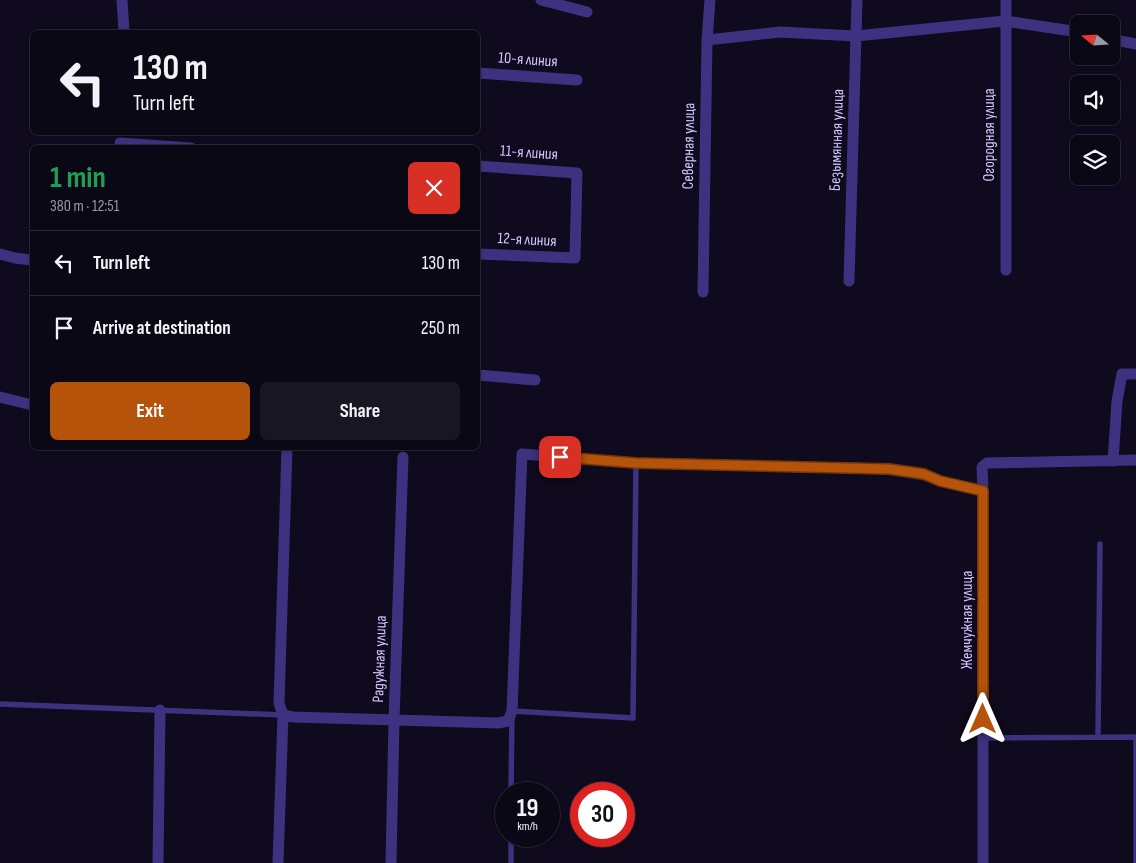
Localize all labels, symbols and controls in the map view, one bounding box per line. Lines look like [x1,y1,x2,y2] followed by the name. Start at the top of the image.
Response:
[1070,15,1120,65] north arrow
[1070,15,1120,185] map controls
[133,47,208,90] text: 130 m
[498,48,558,72] street label: 10-я линия
[50,50,115,115] icon: left
[1070,75,1120,125] button: sound
[980,88,999,182] street label: Огородная улица
[826,89,848,191] street label: Безымянная улица
[133,90,195,117] text: Turn left
[679,103,699,189] street label: Северная улица
[1070,135,1120,185] button: layers
[500,142,558,164] street label: 11-я линия
[50,160,106,196] text: 1 min
[408,162,460,214] button: close
[50,197,119,216] text: 380 m · 12:51
[497,229,557,251] street label: 12-я линия
[50,249,78,277] icon: left
[93,252,150,275] text: Turn left
[422,252,460,275] text: 130 m
[50,314,78,342] icon: arrive
[93,317,231,340] text: Arrive at destination
[421,317,460,340] text: 250 m
[50,382,250,440] button: Exit
[260,382,460,440] button: Share
[539,436,581,478] pin
[546,443,574,471] icon: arrive
[958,571,977,669] street label: Жемчужная улица
[369,615,391,703] street label: Радужная улица
[956,692,1008,744] position arrow
[570,782,635,847] speed limit sign: 30
[517,793,538,824] text: 19
[517,819,538,834] text: km/h

